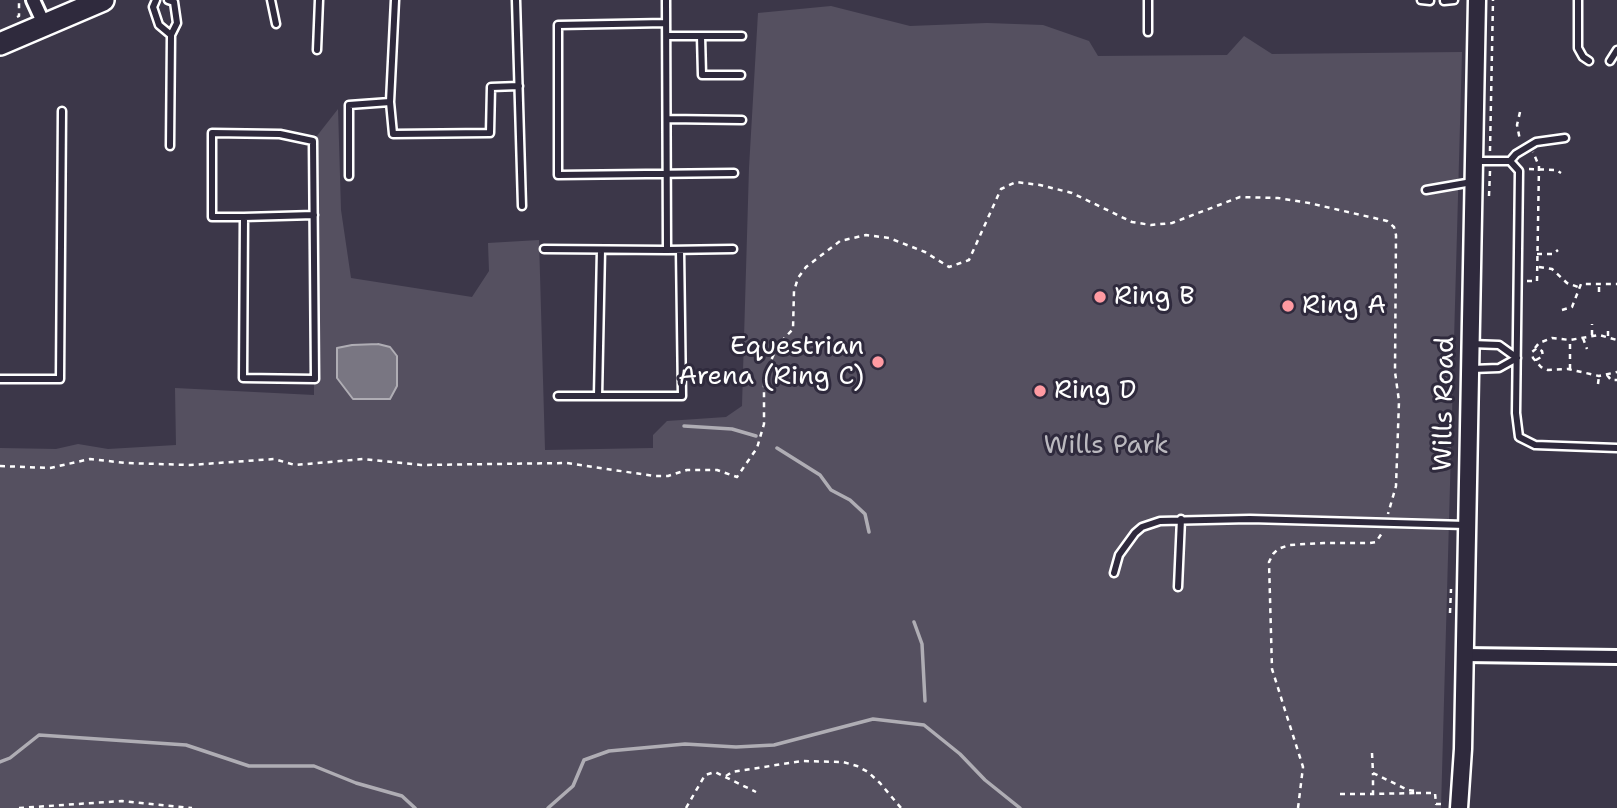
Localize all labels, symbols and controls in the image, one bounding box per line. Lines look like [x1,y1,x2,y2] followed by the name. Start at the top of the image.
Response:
[1114,281,1195,313] place label: Ring B
[1092,289,1108,305] marker: Ring B
[1302,290,1386,322] place label: Ring A
[1280,298,1296,314] marker: Ring A
[678,331,864,392] place label: Equestrian Arena (Ring C)
[1428,336,1462,472] street label: Wills Road
[870,354,886,370] marker: Equestrian Arena (Ring C)
[1054,375,1136,407] place label: Ring D
[1032,383,1048,399] marker: Ring D
[1043,430,1169,462] park label: Wills Park

